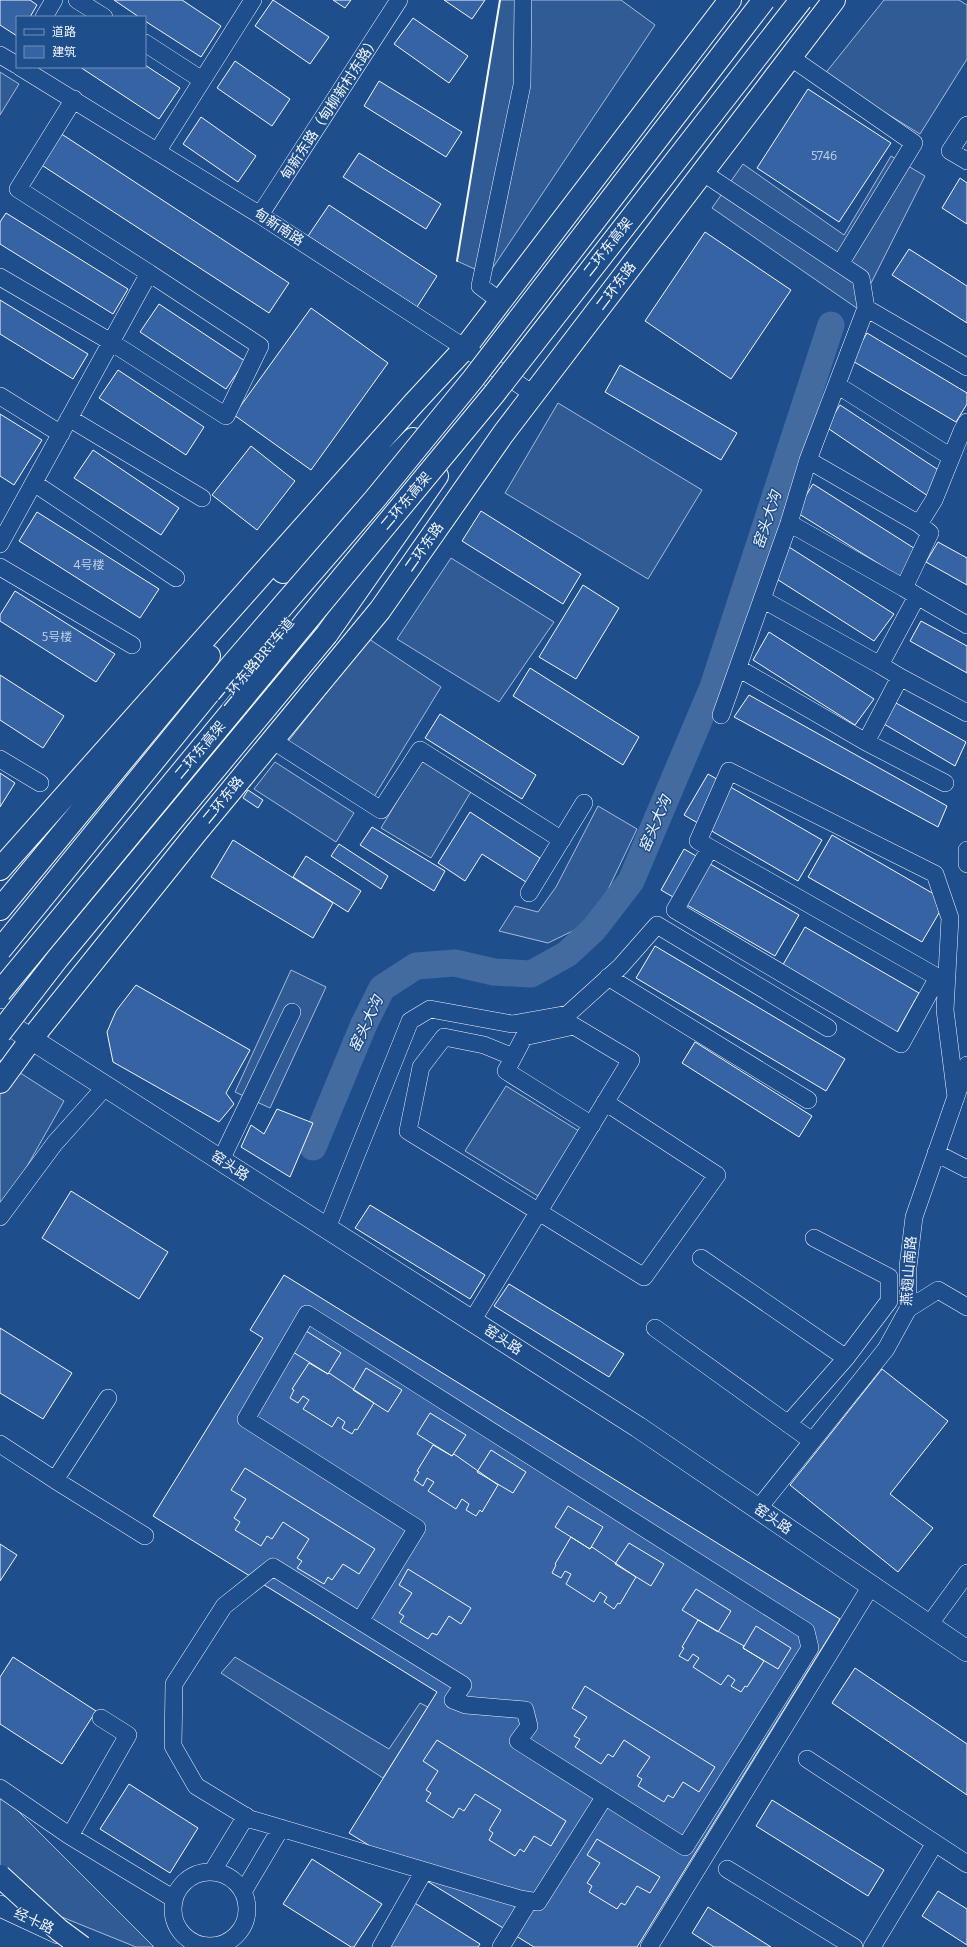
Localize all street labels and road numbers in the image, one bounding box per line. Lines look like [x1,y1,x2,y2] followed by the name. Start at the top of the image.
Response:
[277,33,383,183] street label: 甸新东路（甸柳新村东路）
[251,205,307,249] street label: 甸新南路
[580,214,636,280] street label: 二环东高架
[592,259,640,313] street label: 二环东路
[377,469,435,533] street label: 二环东高架
[401,519,447,575] street label: 二环东路
[214,615,298,709] street label: 二环东路BRT车道
[171,718,229,782] street label: 二环东高架
[199,773,247,827] street label: 二环东路
[208,1147,252,1185] street label: 窑头路
[898,1235,920,1307] street label: 燕翅山南路
[481,1321,525,1359] street label: 窑头路
[751,1500,795,1538] street label: 窑头路
[11,1904,57,1938] street label: 经十路

